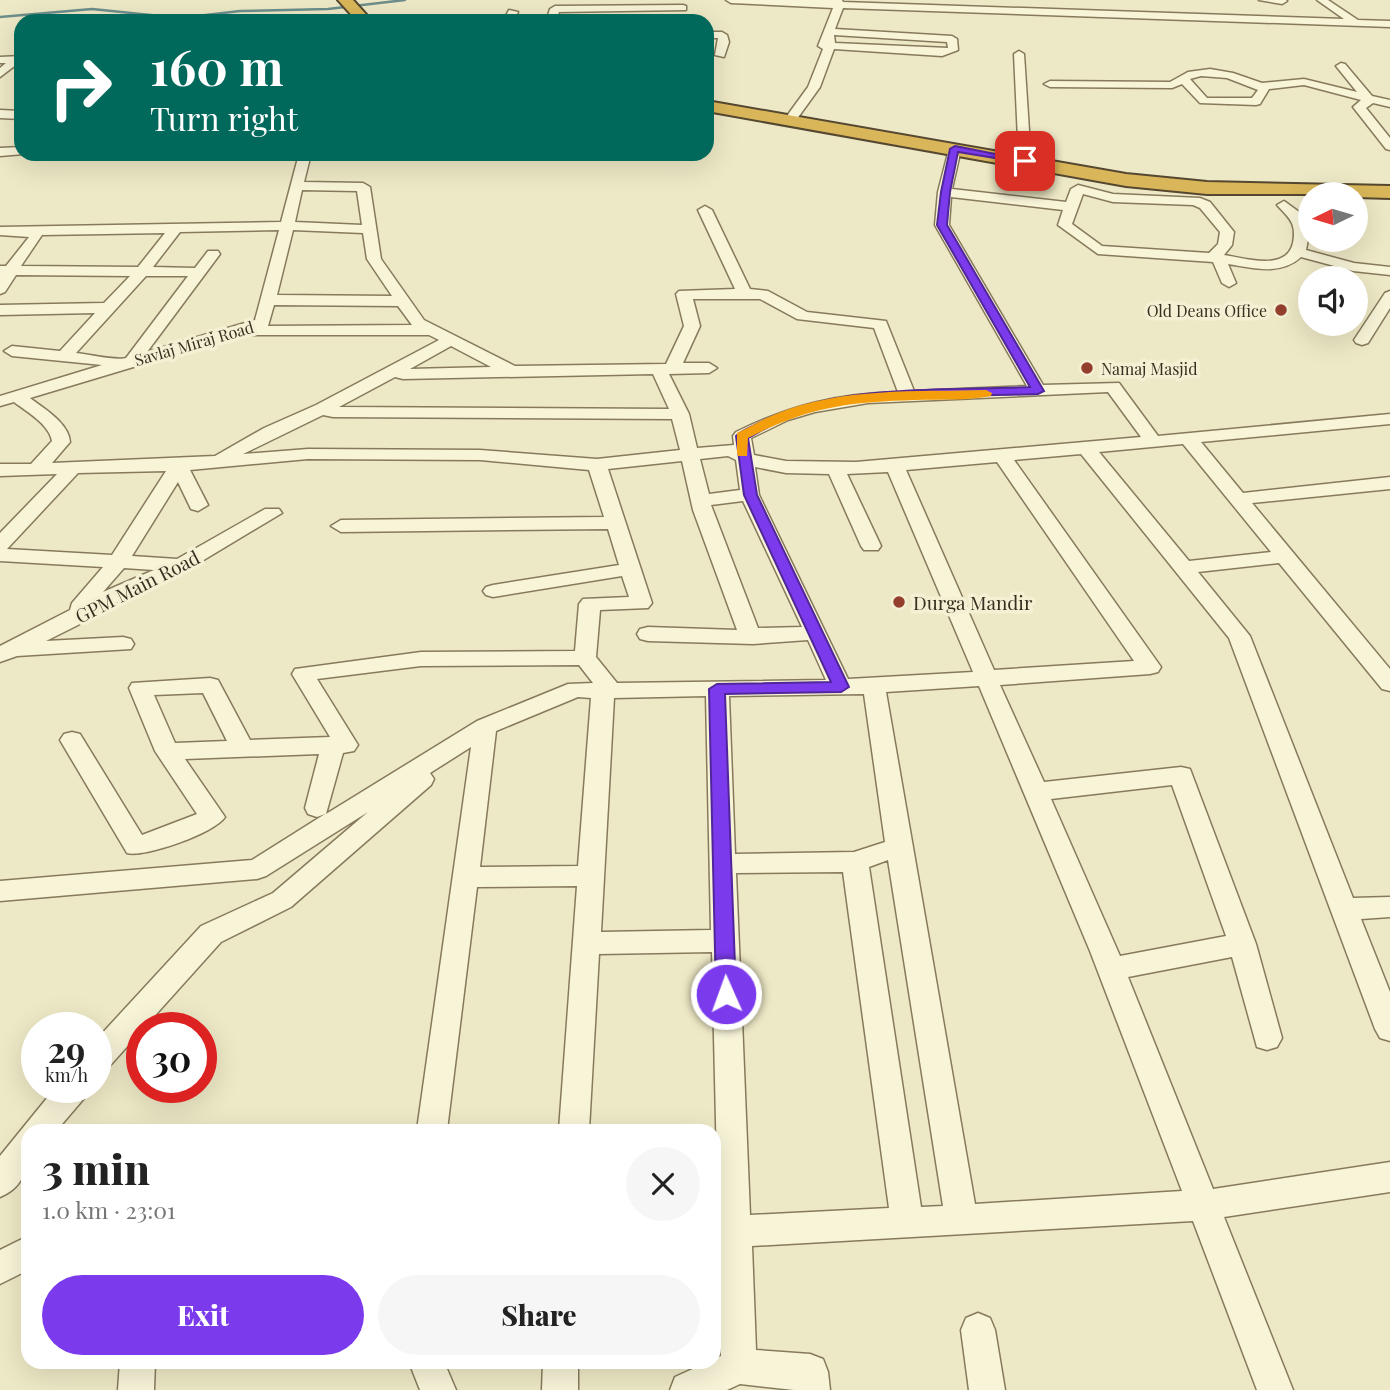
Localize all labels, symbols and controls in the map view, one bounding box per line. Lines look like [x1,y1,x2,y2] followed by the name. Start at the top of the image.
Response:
[150,33,284,98] text: 160 m
[35,42,126,133] icon: right
[150,96,298,139] text: Turn right
[995,131,1055,191] pin
[1006,142,1044,180] icon: arrive
[1298,182,1368,252] north arrow
[1298,182,1368,336] map controls
[1298,266,1368,336] button: sound
[1147,300,1267,321] place label: Old Deans Office
[1273,302,1289,318] marker: Old Deans Office
[132,316,256,370] street label: Savlaj Miraj Road
[1101,358,1198,379] place label: Namaj Masjid
[1079,360,1095,376] marker: Namaj Masjid
[70,543,204,629] street label: GPM Main Road
[913,589,1033,615] place label: Durga Mandir
[891,594,907,610] marker: Durga Mandir
[689,957,763,1031] position arrow
[126,1012,217,1103] speed limit sign: 30
[48,1025,85,1072] text: 29
[45,1063,88,1087] text: km/h
[42,1140,150,1196] text: 3 min
[626,1147,700,1221] button: close
[42,1194,176,1225] text: 1.0 km · 23:01
[42,1275,364,1355] button: Exit
[378,1275,700,1355] button: Share

